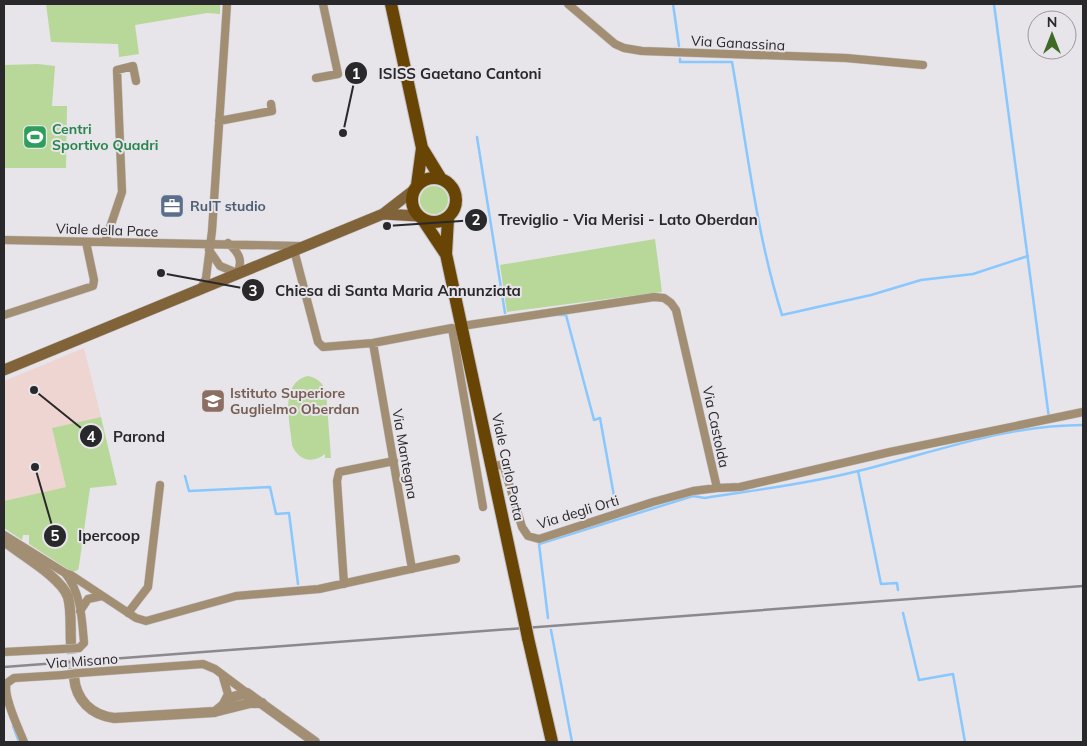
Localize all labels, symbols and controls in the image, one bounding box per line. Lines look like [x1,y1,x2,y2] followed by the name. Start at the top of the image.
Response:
[1027,10,1077,60] north arrow
[1047,13,1057,31] text: N
[690,32,786,54] street label: Via Ganassina
[343,58,551,88] callout: ISISS Gaetano Cantoni
[351,64,361,83] text: 1
[378,64,542,83] text: ISISS Gaetano Cantoni
[52,120,158,154] place label: Centri Sportivo Quadri
[22,124,48,150] sports icon: Centri Sportivo Quadri
[159,193,185,219] office icon: RuIT studio
[190,197,266,215] place label: RuIT studio
[463,205,768,235] callout: Treviglio - Via Merisi - Lato Oberdan
[471,210,481,229] text: 2
[498,210,758,229] text: Treviglio - Via Merisi - Lato Oberdan
[55,219,159,241] street label: Viale della Pace
[240,275,531,305] callout: Chiesa di Santa Maria Annunziata
[248,281,258,300] text: 3
[275,281,521,300] text: Chiesa di Santa Maria Annunziata
[230,384,359,418] place label: Istituto Superiore Guglielmo Oberdan
[699,385,733,469] street label: Via Castolda
[200,388,226,414] school or university icon: Istituto Superiore Guglielmo Oberdan
[388,407,422,501] street label: Via Mantegna
[488,412,528,522] street label: Viale Carlo Porta
[78,421,175,451] callout: Parond
[86,427,96,446] text: 4
[113,427,165,446] text: Parond
[535,491,621,533] street label: Via degli Orti
[43,521,150,551] callout: Ipercoop
[50,526,60,545] text: 5
[78,526,140,545] text: Ipercoop
[45,650,119,672] street label: Via Misano

